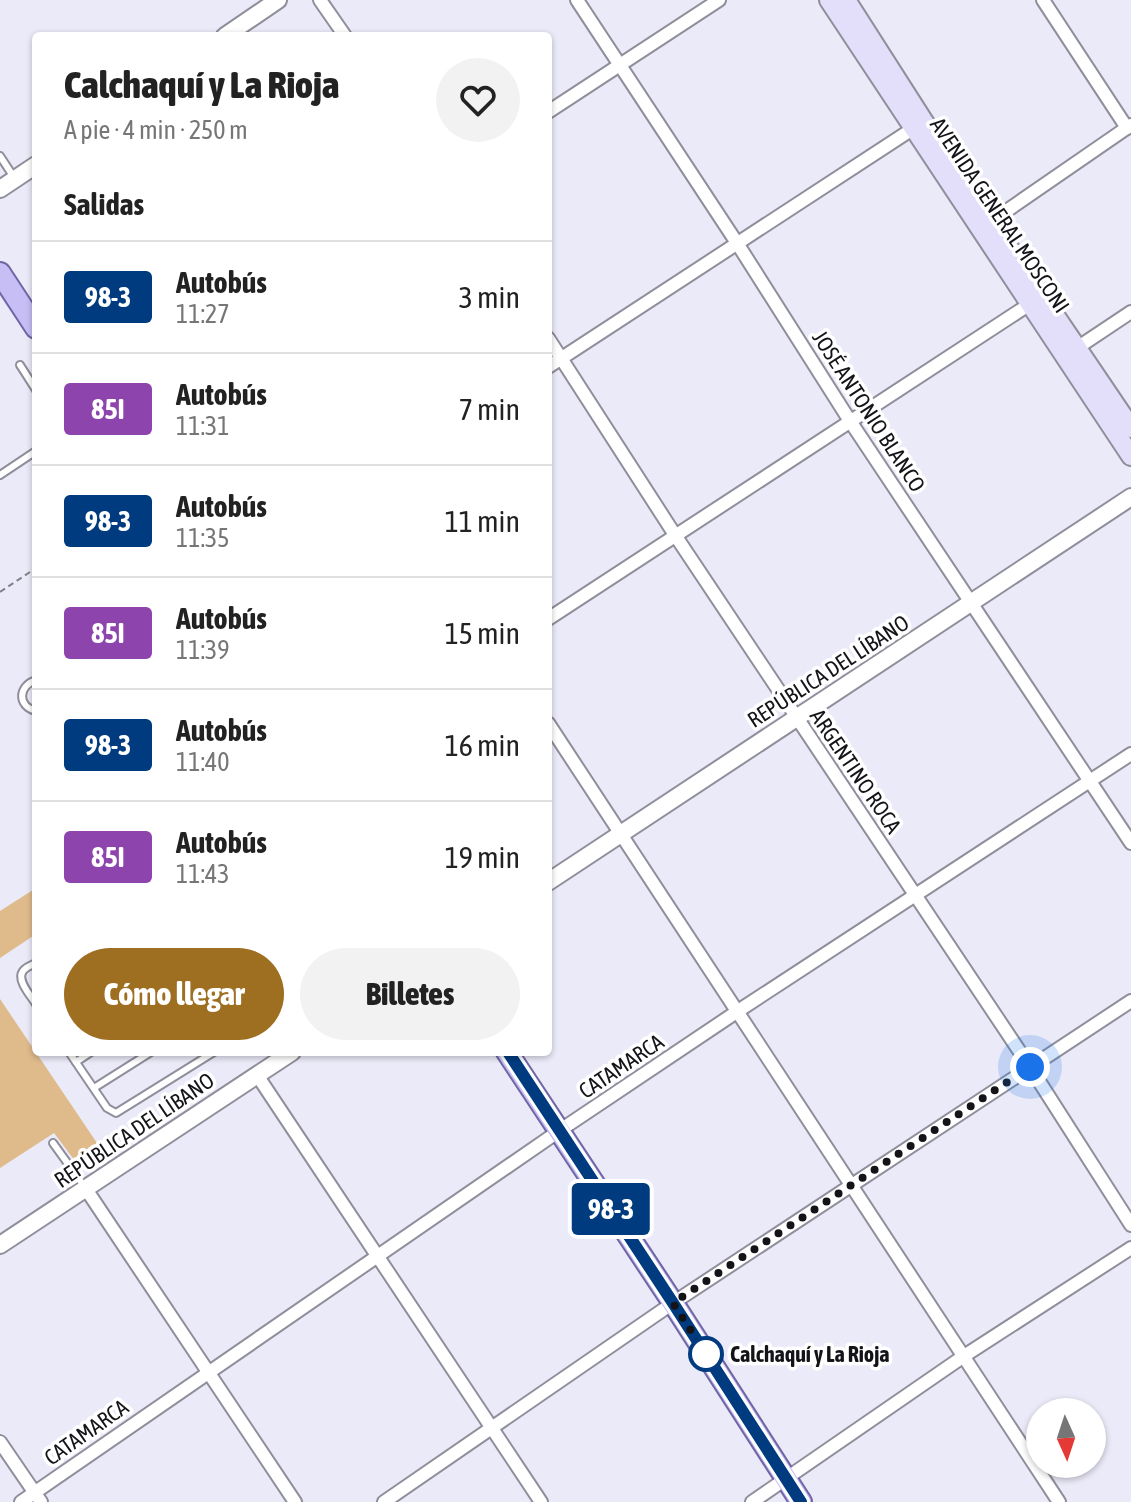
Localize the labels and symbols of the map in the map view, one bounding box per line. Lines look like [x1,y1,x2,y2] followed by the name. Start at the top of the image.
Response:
[925,113,1075,317] street label: AVENIDA GENERAL MOSCONI
[807,326,931,496] street label: JOSÉ ANTONIO BLANCO
[743,609,913,733] street label: REPÚBLICA DEL LÍBANO
[805,704,907,838] street label: ARGENTINO ROCA
[574,1028,668,1104] street label: CATAMARCA
[1010,1047,1050,1087] your location
[49,1067,219,1193] street label: REPÚBLICA DEL LÍBANO
[555,1183,667,1235] line badge: 98-3
[689,1337,723,1371] marker: Calchaquí y La Rioja
[730,1341,889,1367] place label: Calchaquí y La Rioja
[39,1394,133,1470] street label: CATAMARCA
[1026,1398,1106,1478] north arrow

